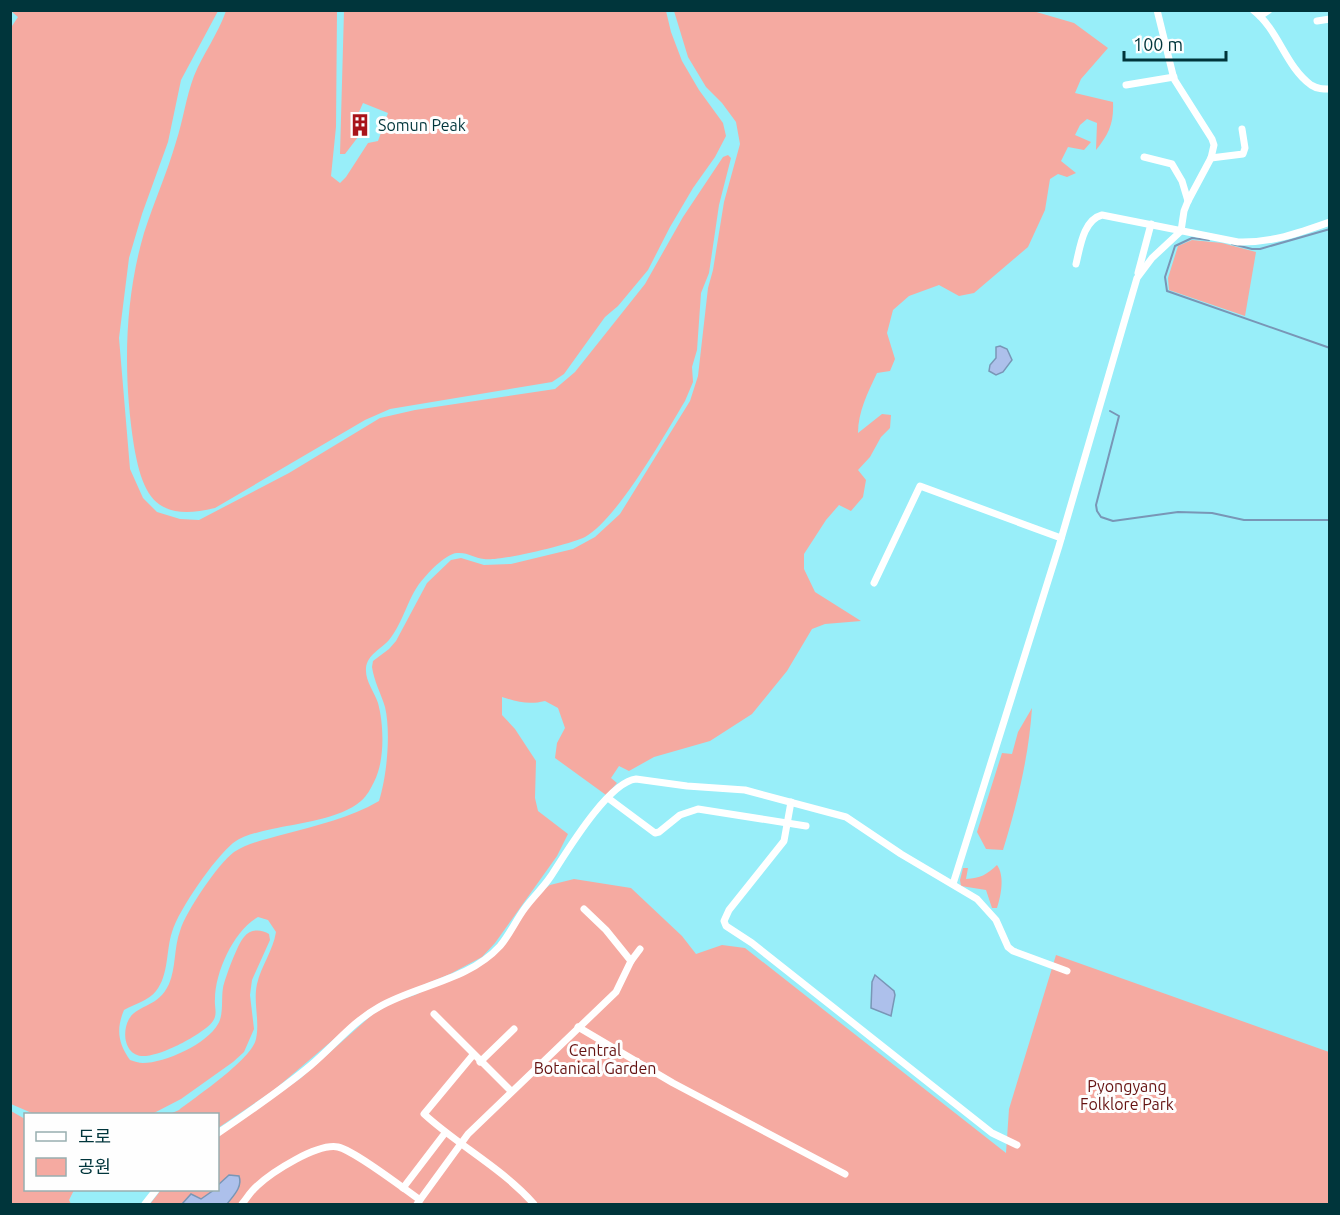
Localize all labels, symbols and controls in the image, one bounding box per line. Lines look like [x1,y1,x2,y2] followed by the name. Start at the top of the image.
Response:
[1124,24,1226,62] scale bar
[1133,34,1183,54] text: 100 m
[347,112,373,138] building icon: Somun Peak
[378,116,466,134] place label: Somun Peak
[534,1041,656,1077] park label: Central Botanical Garden
[1080,1077,1174,1113] park label: Pyongyang Folklore Park
[24,1113,219,1191] legend
[78,1126,111,1146] text: 도로
[78,1156,111,1176] text: 공원

